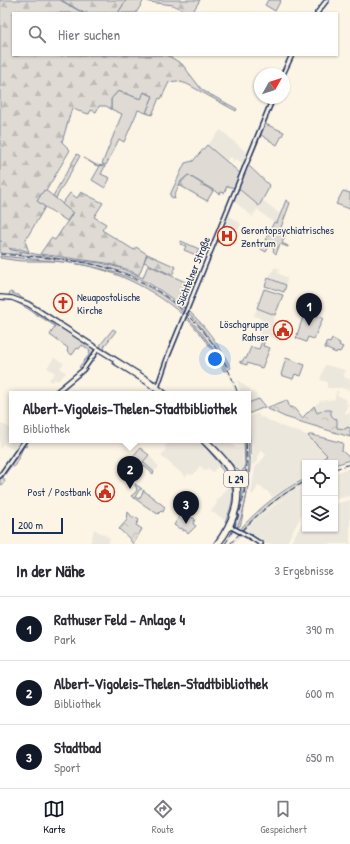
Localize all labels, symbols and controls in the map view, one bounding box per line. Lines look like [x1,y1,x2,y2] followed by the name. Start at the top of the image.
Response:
[12,12,338,56] search box
[26,23,48,45] icon: search
[58,24,120,45] text: Hier suchen
[254,68,290,104] north arrow
[241,223,334,250] place label: Gerontopsychiatrisches Zentrum
[216,225,238,247] hospital icon: Gerontopsychiatrisches Zentrum
[173,234,213,308] street label: Süchtelner Straße
[77,290,141,317] place label: Neuapostolische Kirche
[52,292,74,314] church icon: Neuapostolische Kirche
[296,293,322,326] pin: 1
[220,317,270,344] place label: Löschgruppe Rahser
[272,319,294,341] public building icon: Löschgruppe Rahser
[205,349,225,369] your location
[9,391,251,443] popup
[23,398,237,419] text: Albert-Vigoleis-Thelen-Stadtbibliothek
[23,419,70,437] text: Bibliothek
[117,456,143,489] pin: 2
[302,460,338,532] map controls
[302,460,338,496] button: locate
[224,471,248,487] road number: L 29
[94,481,116,503] public building icon: Post / Postbank
[27,485,91,499] place label: Post / Postbank
[173,491,199,524] pin: 3
[302,496,338,532] button: layers
[12,516,63,535] scale bar
[18,518,43,532] text: 200 m
[16,559,85,582] text: In der Nähe
[274,561,334,579] text: 3 Ergebnisse
[54,609,185,630] text: Rathuser Feld - Anlage 4
[27,620,31,638] text: 1
[306,620,334,638] text: 390 m
[54,630,76,648] text: Park
[54,673,268,694] text: Albert-Vigoleis-Thelen-Stadtbibliothek
[26,684,32,702] text: 2
[305,684,334,702] text: 600 m
[54,694,101,712] text: Bibliothek
[54,737,101,758] text: Stadtbad
[26,748,32,766] text: 3
[306,748,334,766] text: 650 m
[54,758,80,776] text: Sport
[43,798,66,836] tab: Karte
[152,798,174,836] tab: Route
[260,798,307,836] tab: Gespeichert

